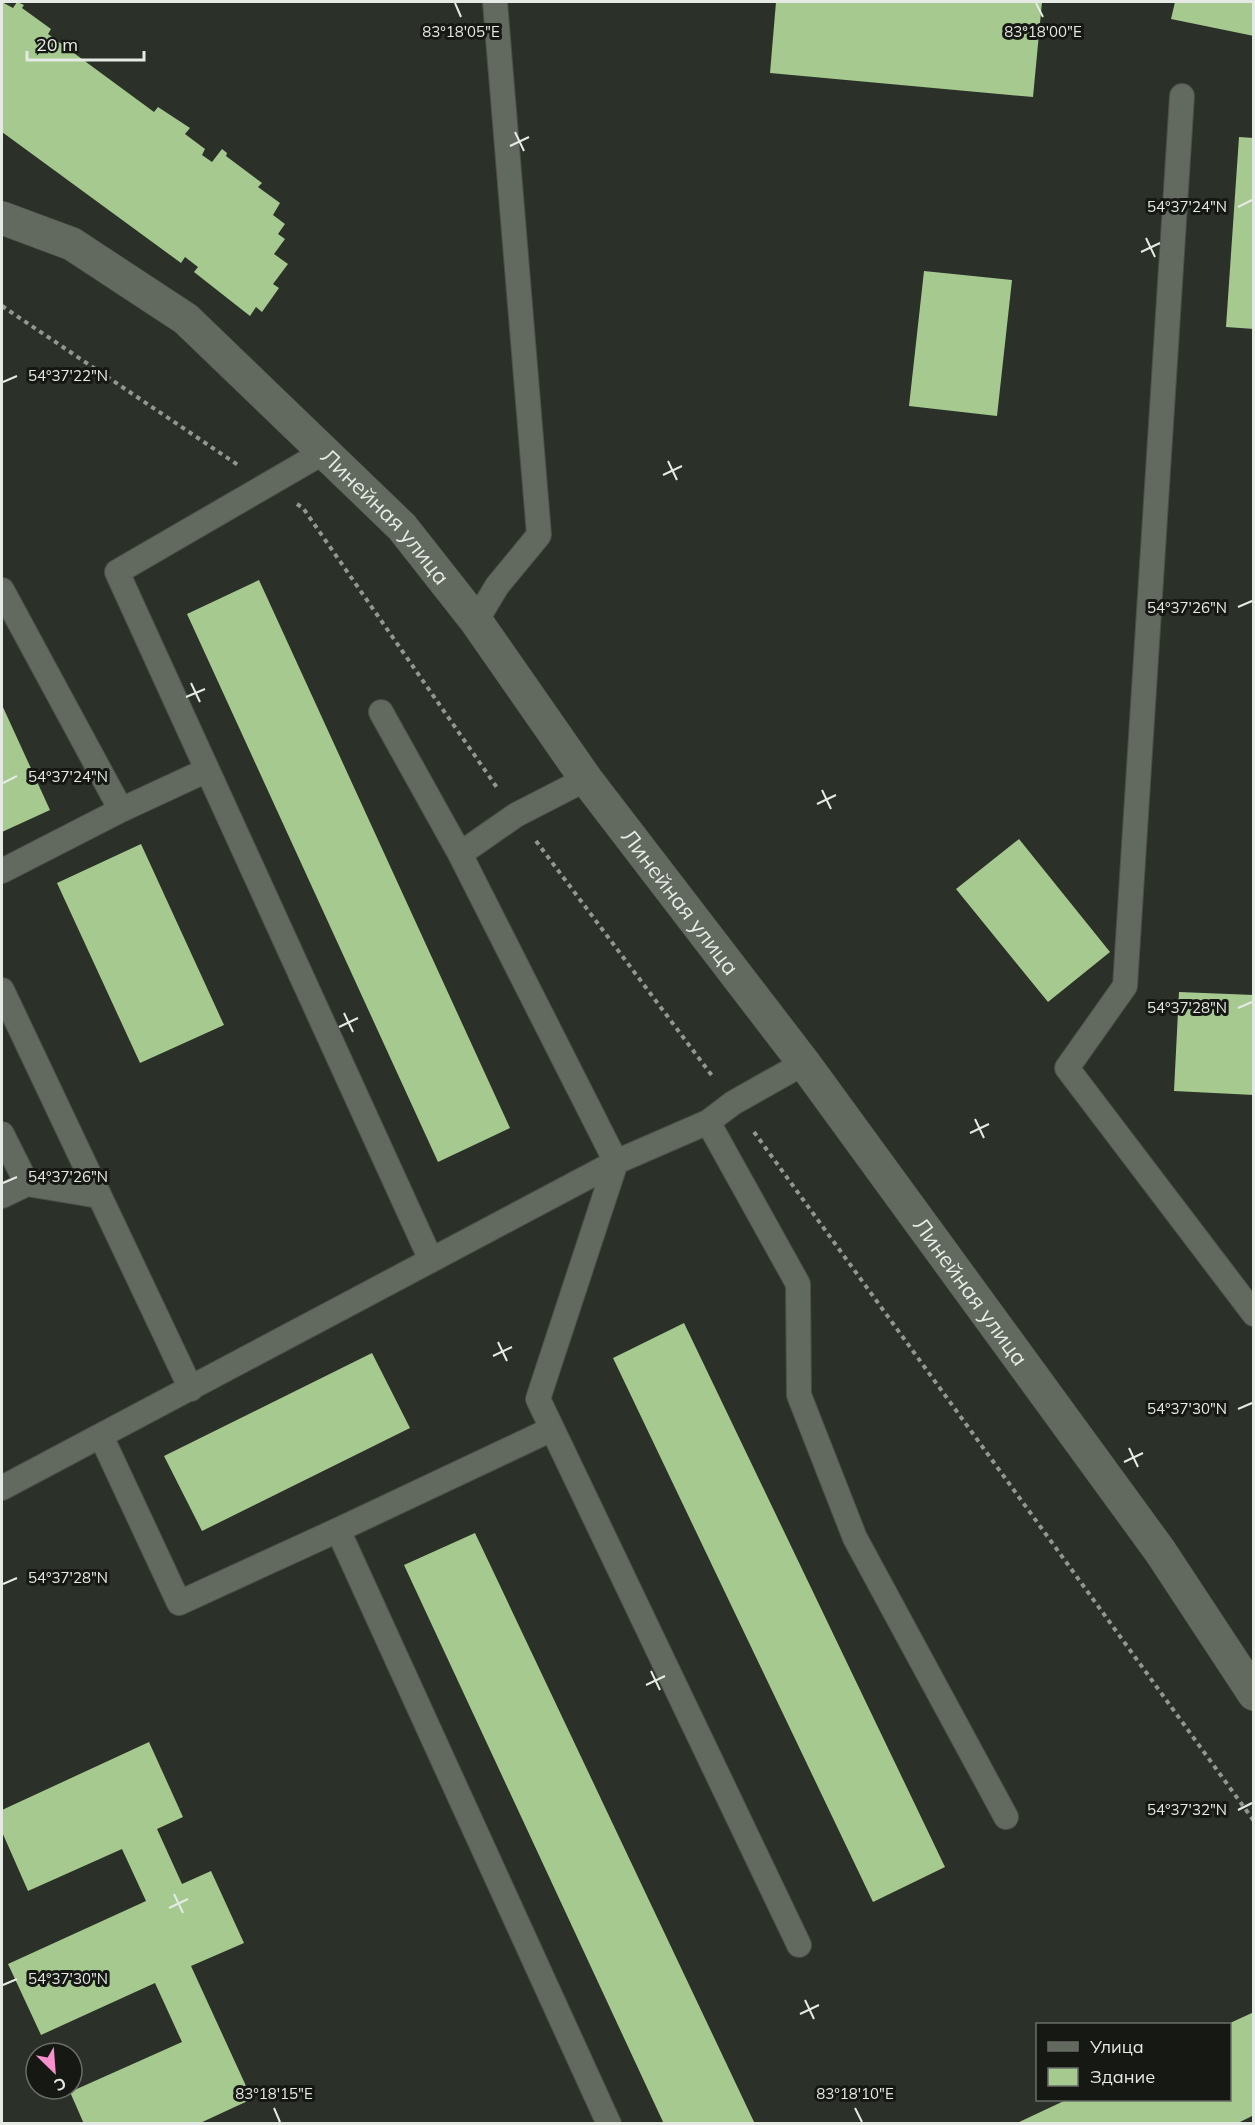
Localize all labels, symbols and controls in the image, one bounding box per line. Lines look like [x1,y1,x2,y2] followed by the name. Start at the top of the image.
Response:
[422,22,500,41] text: 83°18'05"E
[1004,22,1082,41] text: 83°18'00"E
[27,24,144,62] scale bar
[36,33,78,56] text: 20 m
[1147,197,1227,216] text: 54°37'24"N
[28,366,108,385] text: 54°37'22"N
[315,442,456,590] street label: Линейная улица
[1147,598,1227,617] text: 54°37'26"N
[28,767,108,786] text: 54°37'24"N
[615,823,745,981] street label: Линейная улица
[1147,998,1227,1017] text: 54°37'28"N
[28,1167,108,1186] text: 54°37'26"N
[907,1212,1034,1371] street label: Линейная улица
[1147,1399,1227,1418] text: 54°37'30"N
[28,1568,108,1587] text: 54°37'28"N
[1147,1800,1227,1819] text: 54°37'32"N
[28,1969,108,1988] text: 54°37'30"N
[1036,2023,1231,2101] legend
[1089,2035,1144,2058] text: Улица
[24,2041,84,2101] north arrow
[1090,2065,1155,2088] text: Здание
[51,2073,70,2096] text: С
[235,2084,313,2103] text: 83°18'15"E
[816,2084,894,2103] text: 83°18'10"E

